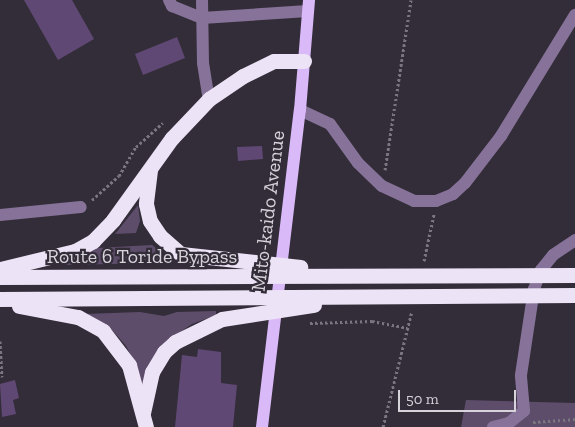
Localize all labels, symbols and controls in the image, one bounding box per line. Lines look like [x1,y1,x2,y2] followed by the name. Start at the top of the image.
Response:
[246,129,290,293] street label: Mito-kaido Avenue
[47,244,237,268] street label: Route 6 Toride Bypass
[400,380,518,412] scale bar
[406,390,439,408] text: 50 m

